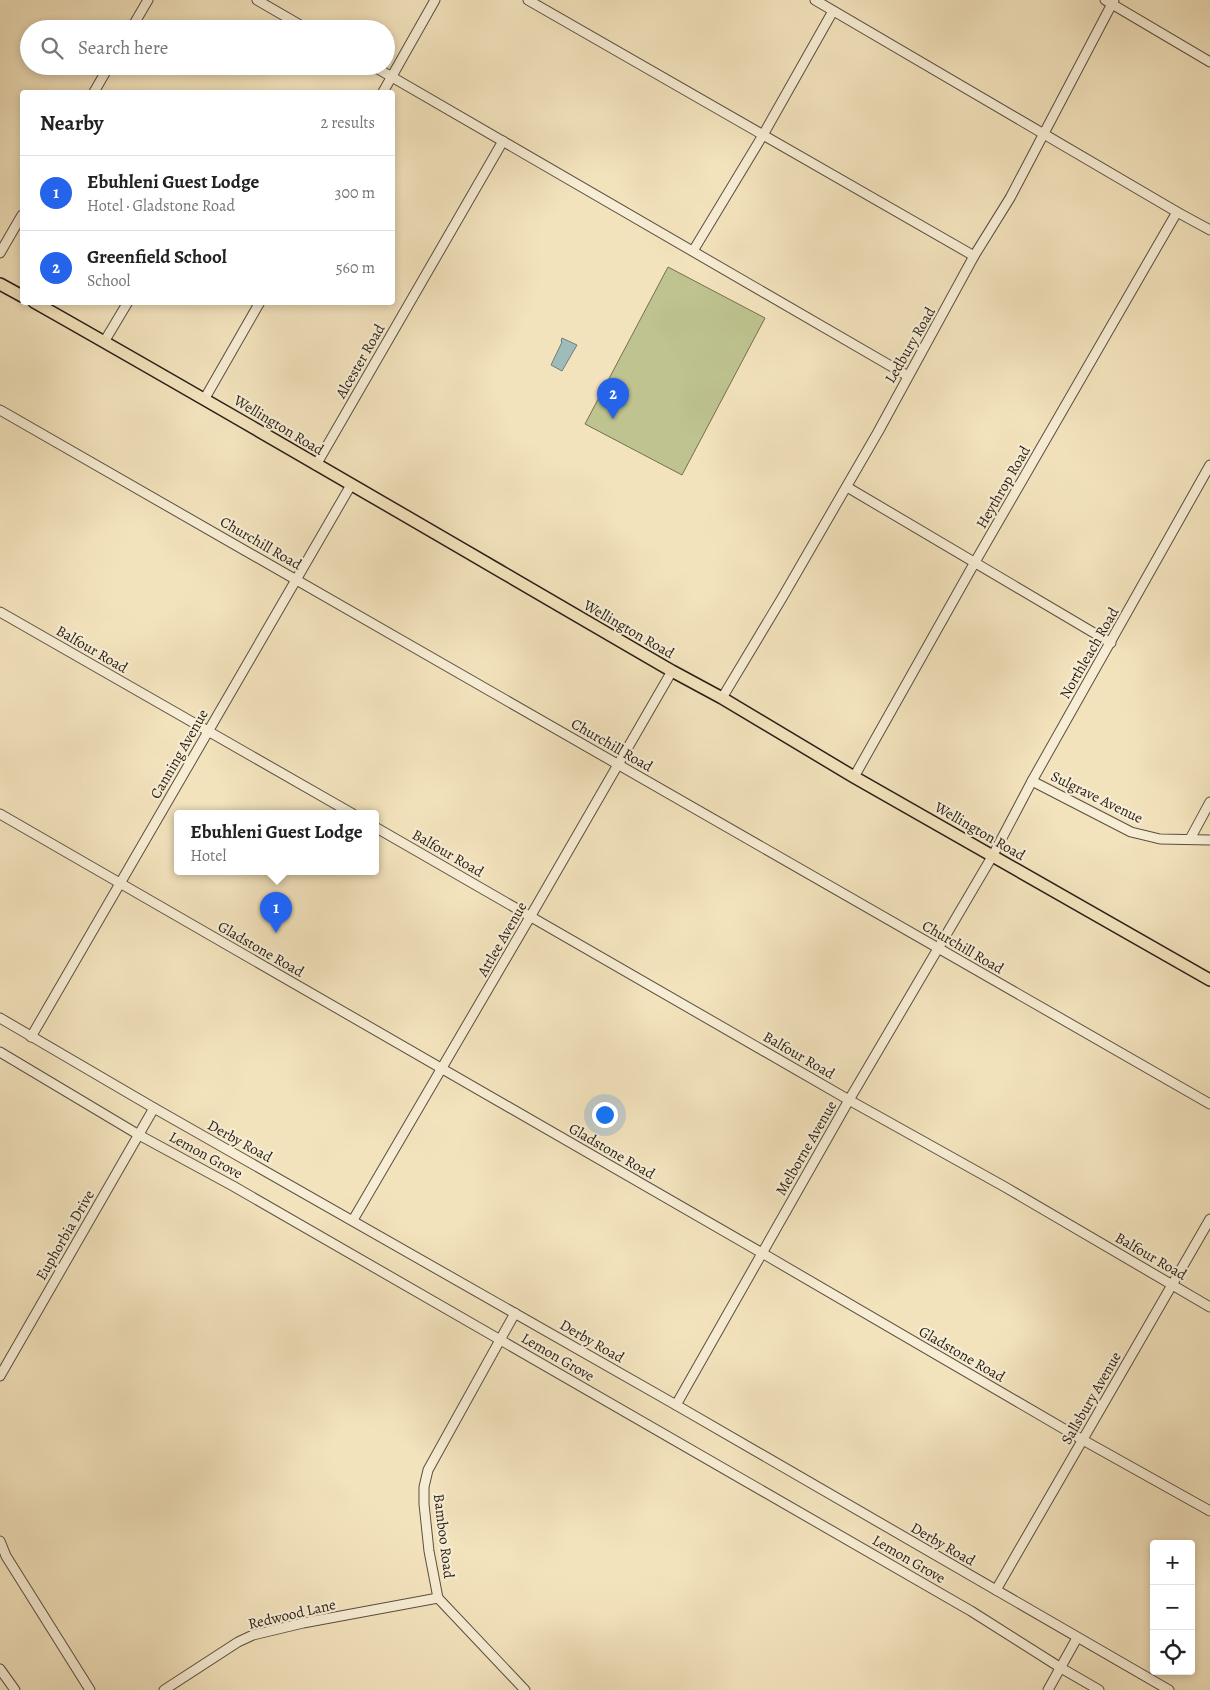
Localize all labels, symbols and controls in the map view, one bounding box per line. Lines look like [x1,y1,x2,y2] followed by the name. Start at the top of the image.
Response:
[20,20,395,75] search box
[38,34,66,62] icon: search
[78,35,168,61] text: Search here
[40,109,103,137] text: Nearby
[320,112,375,134] text: 2 results
[87,169,259,195] text: Ebuhleni Guest Lodge
[53,182,59,204] text: 1
[335,182,375,204] text: 300 m
[87,195,235,217] text: Hotel · Gladstone Road
[87,244,227,270] text: Greenfield School
[52,257,60,279] text: 2
[336,257,375,279] text: 560 m
[87,270,130,292] text: School
[880,302,940,387] street label: Ledbury Road
[330,319,390,403] street label: Alcester Road
[597,378,629,419] pin: 2
[229,390,329,460] street label: Wellington Road
[971,441,1035,532] street label: Heythrop Road
[216,512,306,575] street label: Churchill Road
[579,594,679,664] street label: Wellington Road
[1055,603,1124,702] street label: Northleach Road
[52,620,132,678] street label: Balfour Road
[145,705,213,802] street label: Canning Avenue
[567,714,657,777] street label: Churchill Road
[1048,766,1147,828] street label: Sulgrave Avenue
[930,796,1030,866] street label: Wellington Road
[174,810,379,875] popup
[190,819,363,845] text: Ebuhleni Guest Lodge
[408,824,488,882] street label: Balfour Road
[190,845,226,867] text: Hotel
[260,892,292,933] pin: 1
[472,898,532,981] street label: Attlee Avenue
[214,916,308,982] street label: Gladstone Road
[918,916,1008,979] street label: Churchill Road
[759,1026,839,1084] street label: Balfour Road
[771,1097,841,1199] street label: Melborne Avenue
[592,1102,618,1128] your location
[204,1115,277,1167] street label: Derby Road
[565,1118,659,1184] street label: Gladstone Road
[166,1127,247,1184] street label: Lemon Grove
[31,1186,99,1284] street label: Euphorbia Drive
[1111,1227,1191,1285] street label: Balfour Road
[556,1315,629,1368] street label: Derby Road
[915,1321,1009,1387] street label: Gladstone Road
[518,1328,598,1386] street label: Lemon Grove
[1056,1348,1126,1448] street label: Sallsbury Avenue
[429,1493,459,1580] street label: Bamboo Road
[907,1518,980,1571] street label: Derby Road
[869,1530,949,1588] street label: Lemon Grove
[1150,1540,1195,1675] map controls
[1150,1540,1195,1585] button: +
[1150,1585,1195,1630] button: −
[246,1594,338,1634] street label: Redwood Lane
[1150,1630,1195,1675] button: locate

